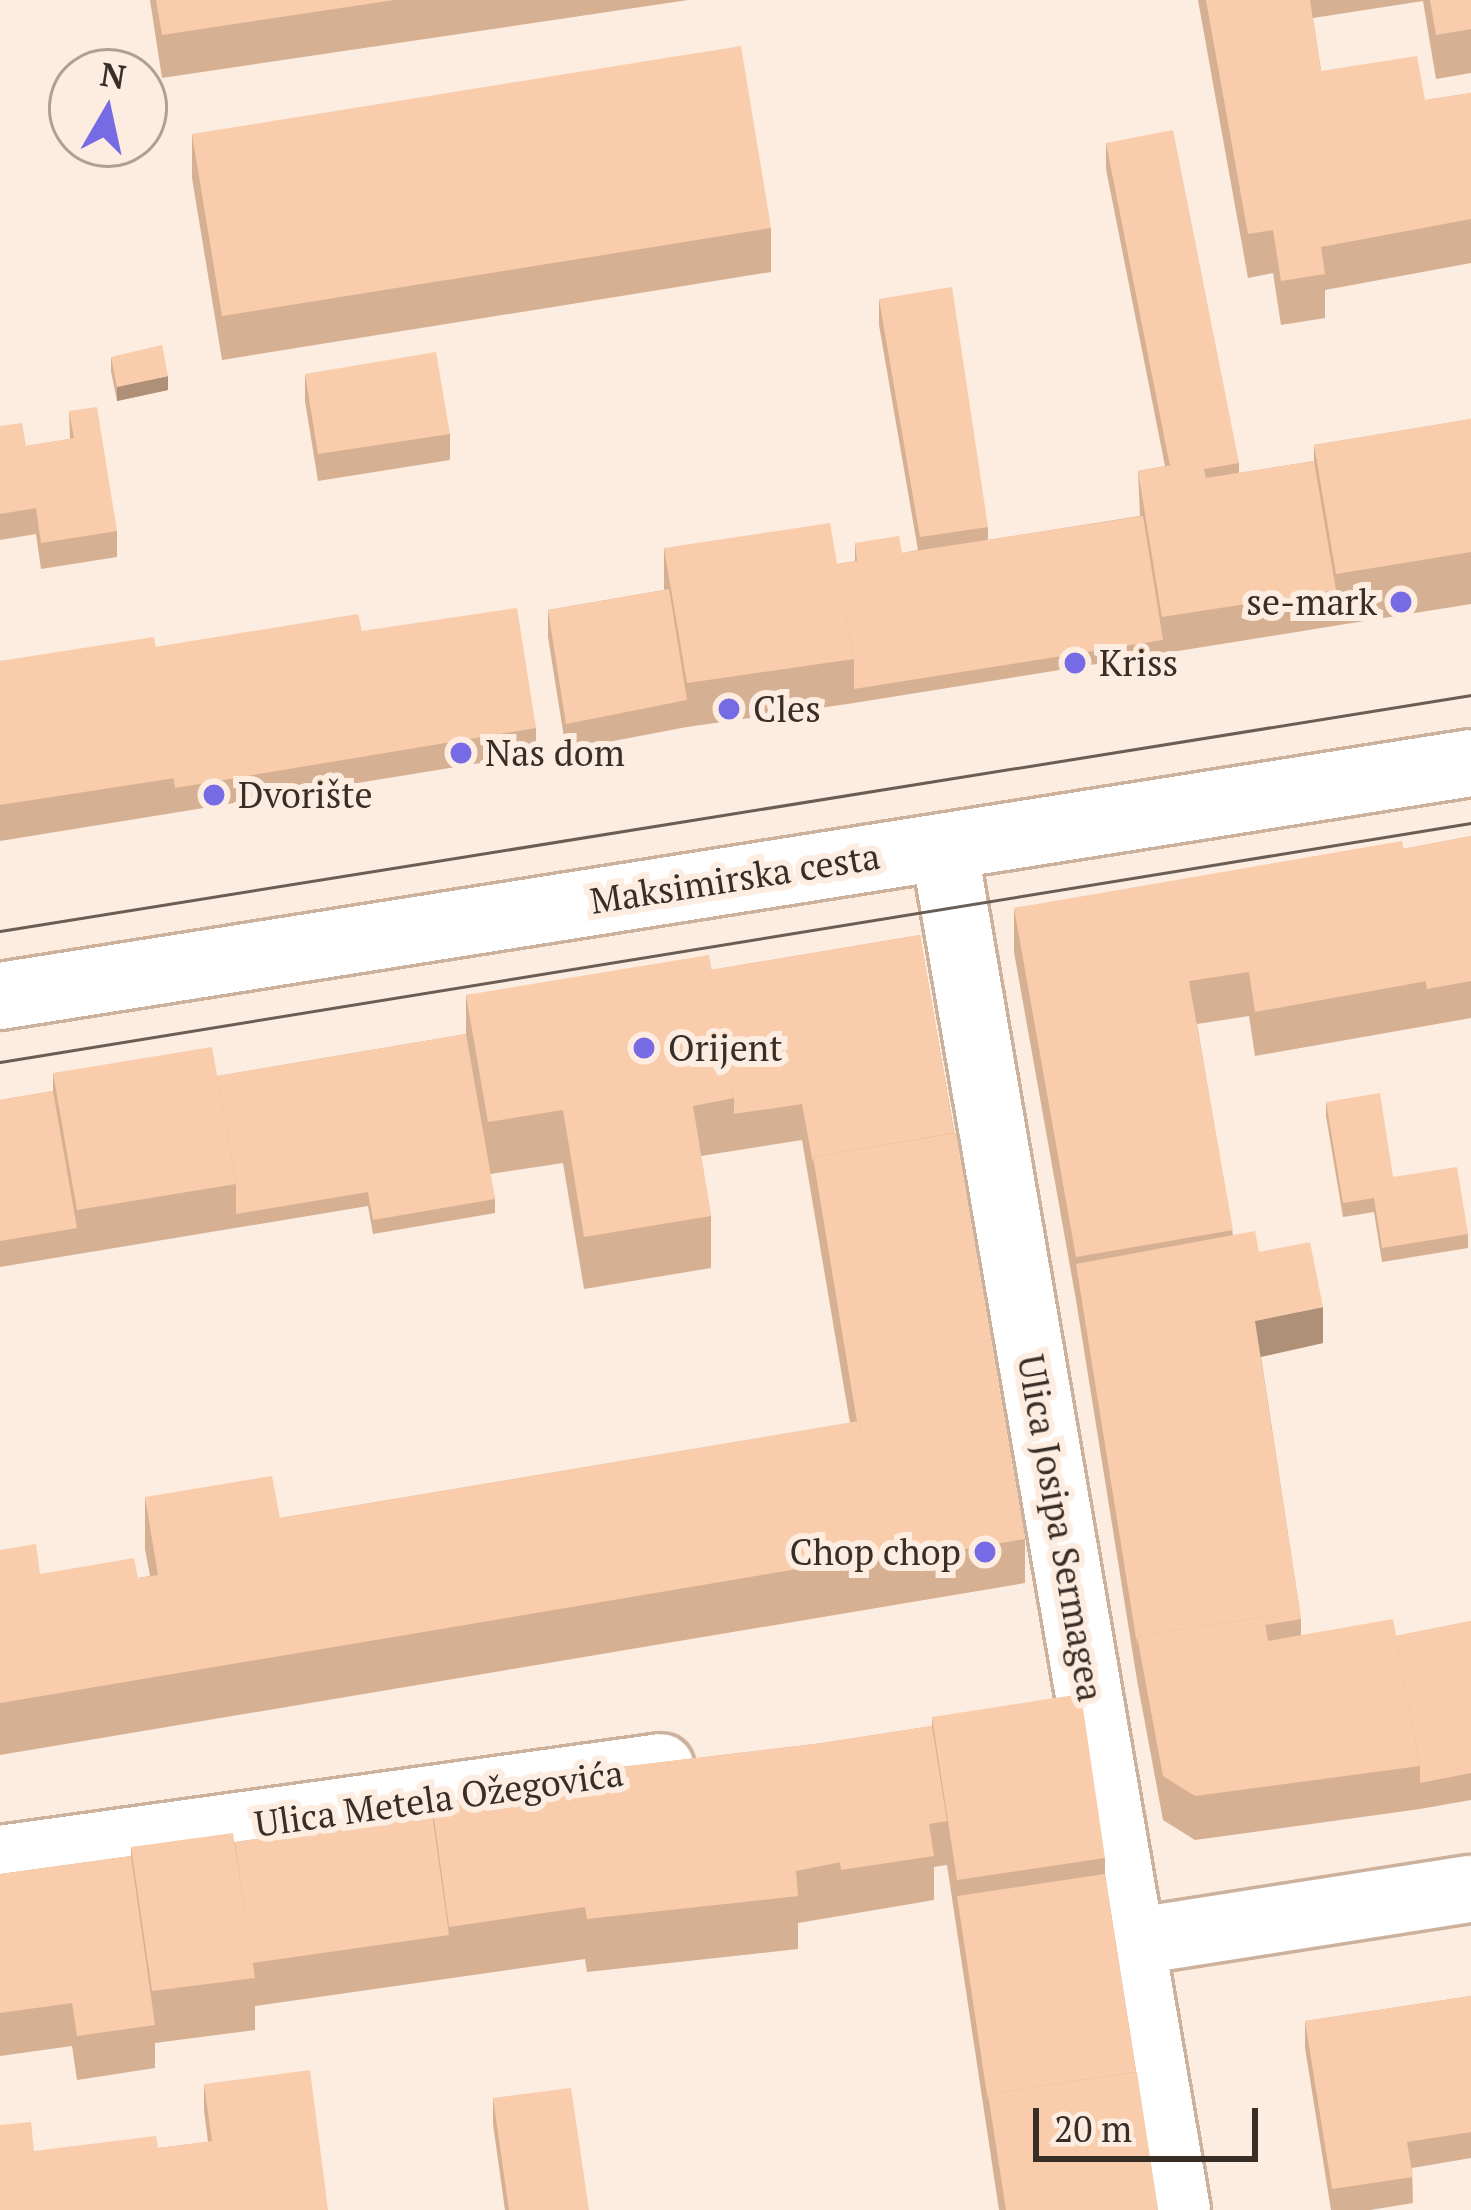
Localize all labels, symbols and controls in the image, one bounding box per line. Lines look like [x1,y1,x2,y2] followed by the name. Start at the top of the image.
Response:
[48,48,168,168] north arrow
[98,52,129,98] text: N
[1246,580,1377,624] place label: se-mark
[1388,589,1414,615] marker: se-mark
[1099,641,1178,685] place label: Kriss
[1062,650,1088,676] marker: Kriss
[753,687,821,731] place label: Cles
[716,696,742,722] marker: Cles
[485,731,625,775] place label: Nas dom
[448,740,474,766] marker: Nas dom
[238,773,373,817] place label: Dvorište
[201,782,227,808] marker: Dvorište
[587,834,883,922] street label: Maksimirska cesta
[668,1026,783,1070] place label: Orijent
[631,1035,657,1061] marker: Orijent
[1009,1351,1113,1705] street label: Ulica Josipa Sermagea
[789,1530,961,1574] place label: Chop chop
[972,1539,998,1565] marker: Chop chop
[252,1751,626,1845] street label: Ulica Metela Ožegovića
[1039,2084,1264,2158] scale bar
[1054,2105,1132,2152] text: 20 m

